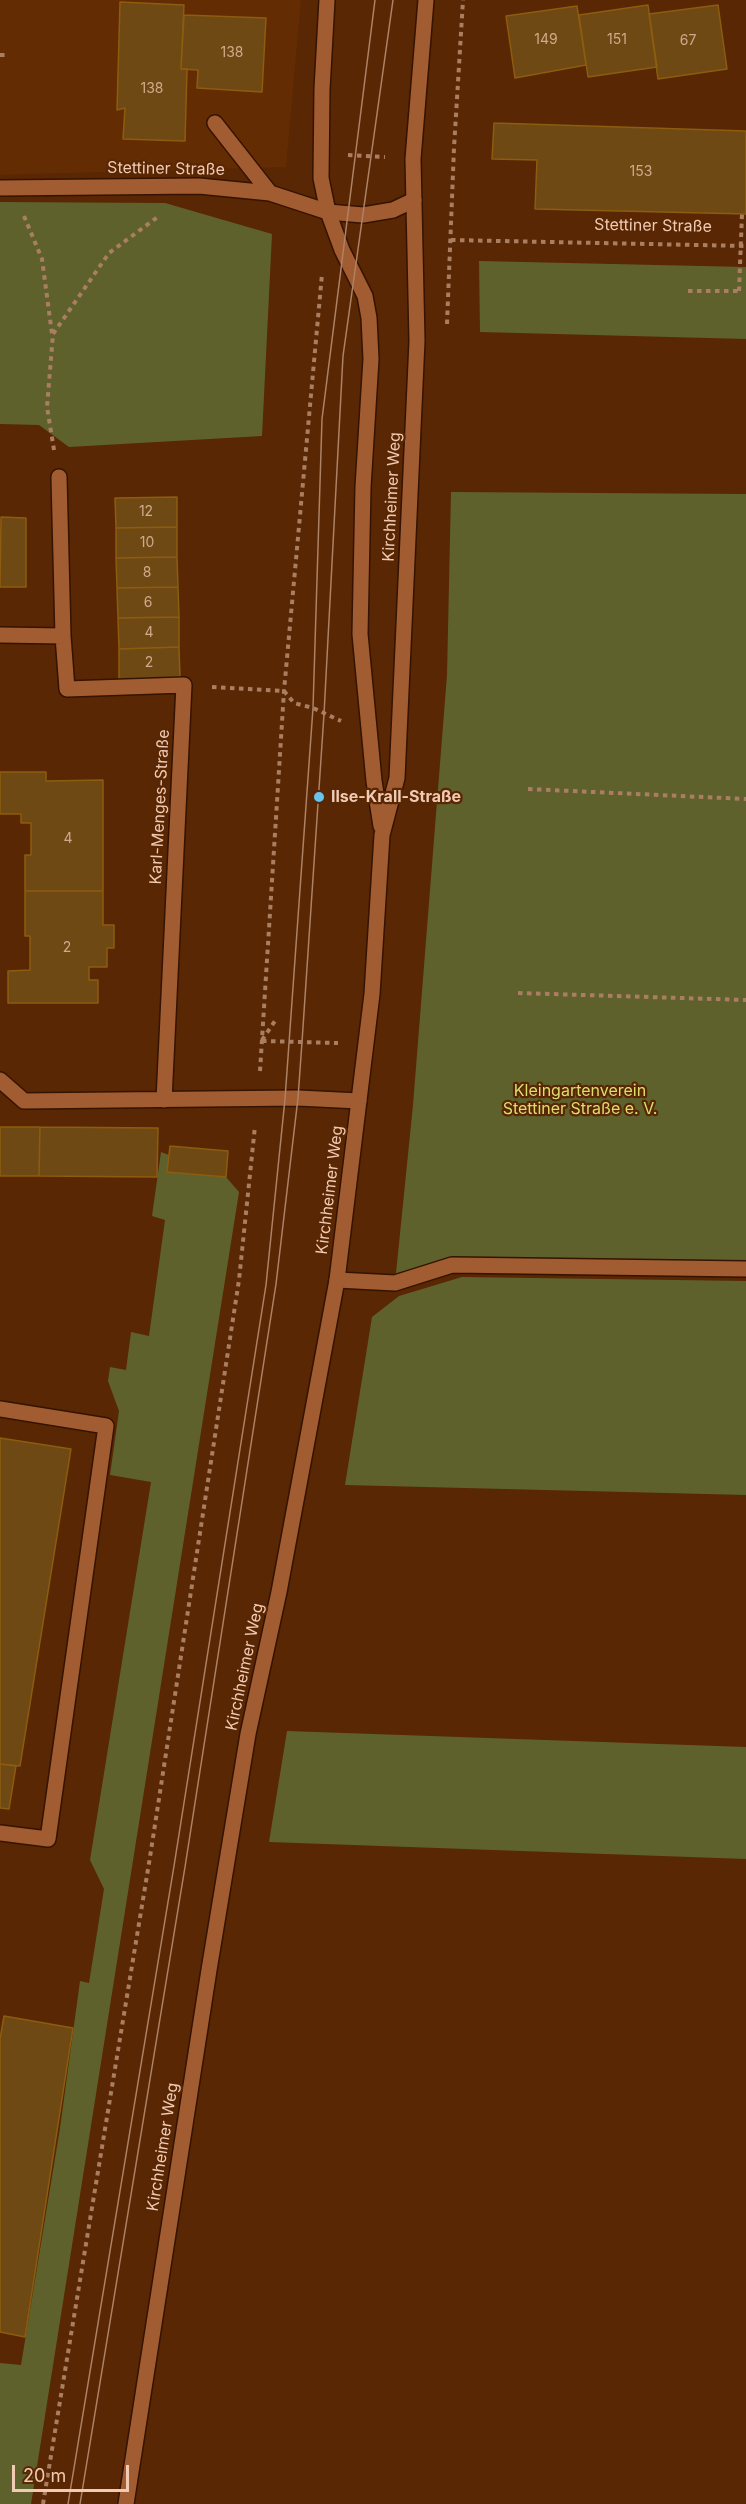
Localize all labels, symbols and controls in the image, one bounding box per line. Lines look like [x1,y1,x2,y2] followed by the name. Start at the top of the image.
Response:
[534,32,558,48] house number: 149
[607,32,627,48] house number: 151
[680,33,696,49] house number: 67
[220,45,244,61] house number: 138
[140,81,164,97] house number: 138
[107,158,225,180] street label: Stettiner Straße
[630,164,652,180] house number: 153
[594,215,712,237] street label: Stettiner Straße
[379,432,405,562] street label: Kirchheimer Weg
[139,504,153,520] house number: 12
[140,535,154,551] house number: 10
[143,565,151,581] house number: 8
[144,595,152,611] house number: 6
[144,625,154,641] house number: 4
[145,655,153,671] house number: 2
[146,729,174,885] street label: Karl-Menges-Straße
[331,787,461,807] place label: Ilse-Krall-Straße
[312,790,326,804] marker: Ilse-Krall-Straße
[63,831,73,847] house number: 4
[63,940,71,956] house number: 2
[503,1081,657,1119] park label: Kleingartenverein Stettiner Straße e. V.
[313,1124,347,1256] street label: Kirchheimer Weg
[222,1601,268,1733] street label: Kirchheimer Weg
[143,2081,183,2213] street label: Kirchheimer Weg
[15,2453,132,2491] scale bar
[23,2465,66,2486] text: 20 m

